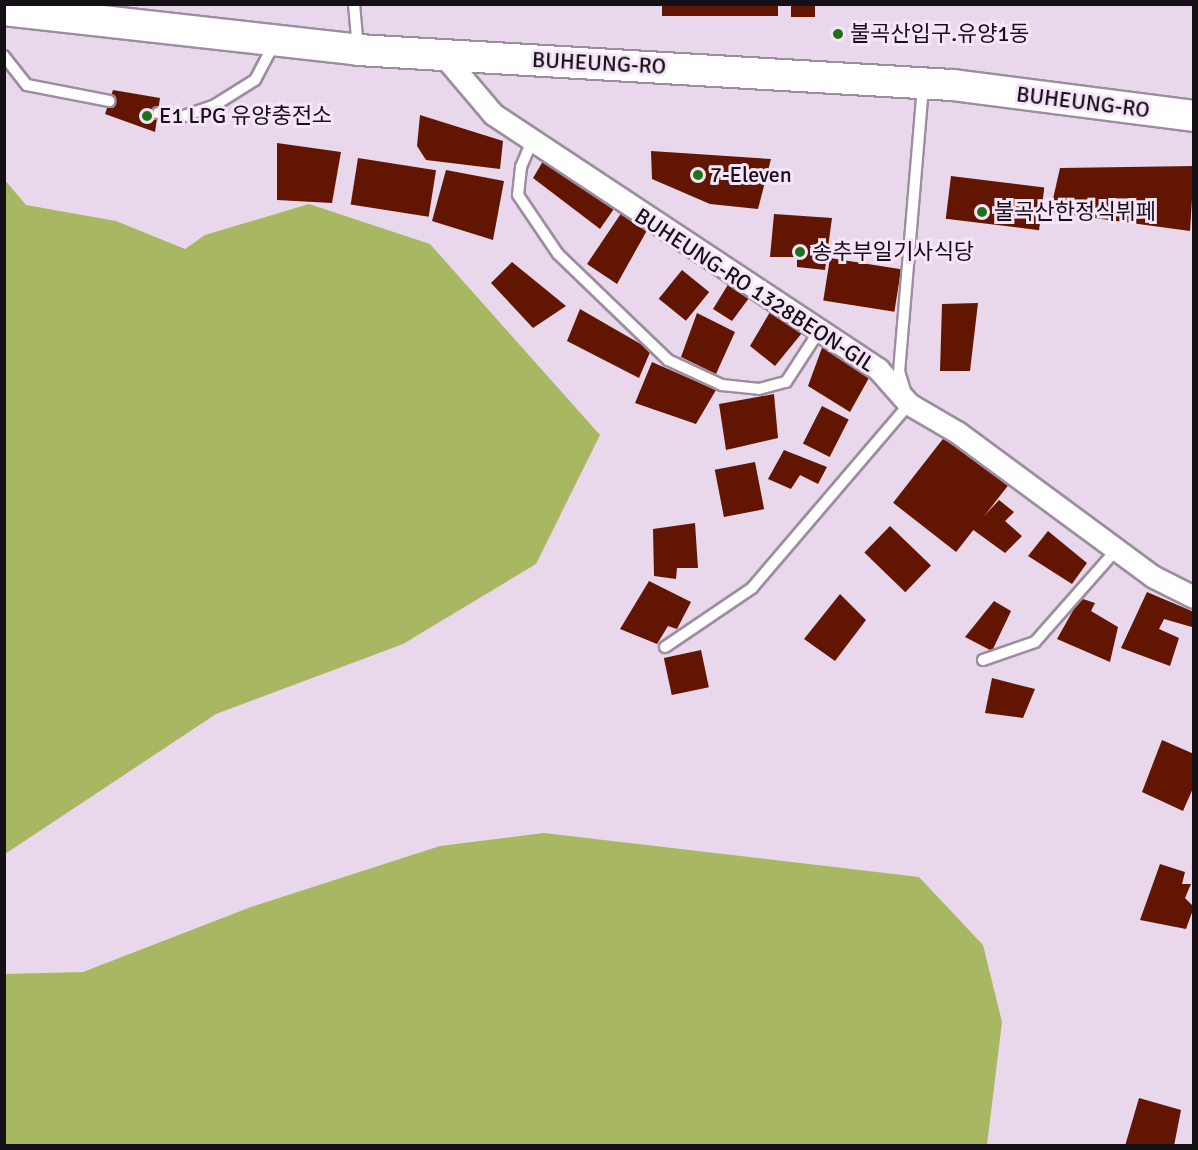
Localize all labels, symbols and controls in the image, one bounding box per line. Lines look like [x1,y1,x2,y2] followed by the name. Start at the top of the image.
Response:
[850,21,1030,47] place label: 불곡산입구.유양1동
[831,27,845,41] marker: 불곡산입구.유양1동
[531,46,667,80] street label: BUHEUNG-RO
[1015,81,1151,123] street label: BUHEUNG-RO
[159,103,332,129] place label: E1 LPG 유양충전소
[140,109,154,123] marker: E1 LPG 유양충전소
[710,162,792,188] place label: 7-Eleven
[691,168,705,182] marker: 7-Eleven
[994,199,1156,225] place label: 불곡산한정식뷔페
[630,202,880,378] street label: BUHEUNG-RO 1328BEON-GIL
[975,205,989,219] marker: 불곡산한정식뷔페
[812,239,974,265] place label: 송추부일기사식당
[793,245,807,259] marker: 송추부일기사식당

